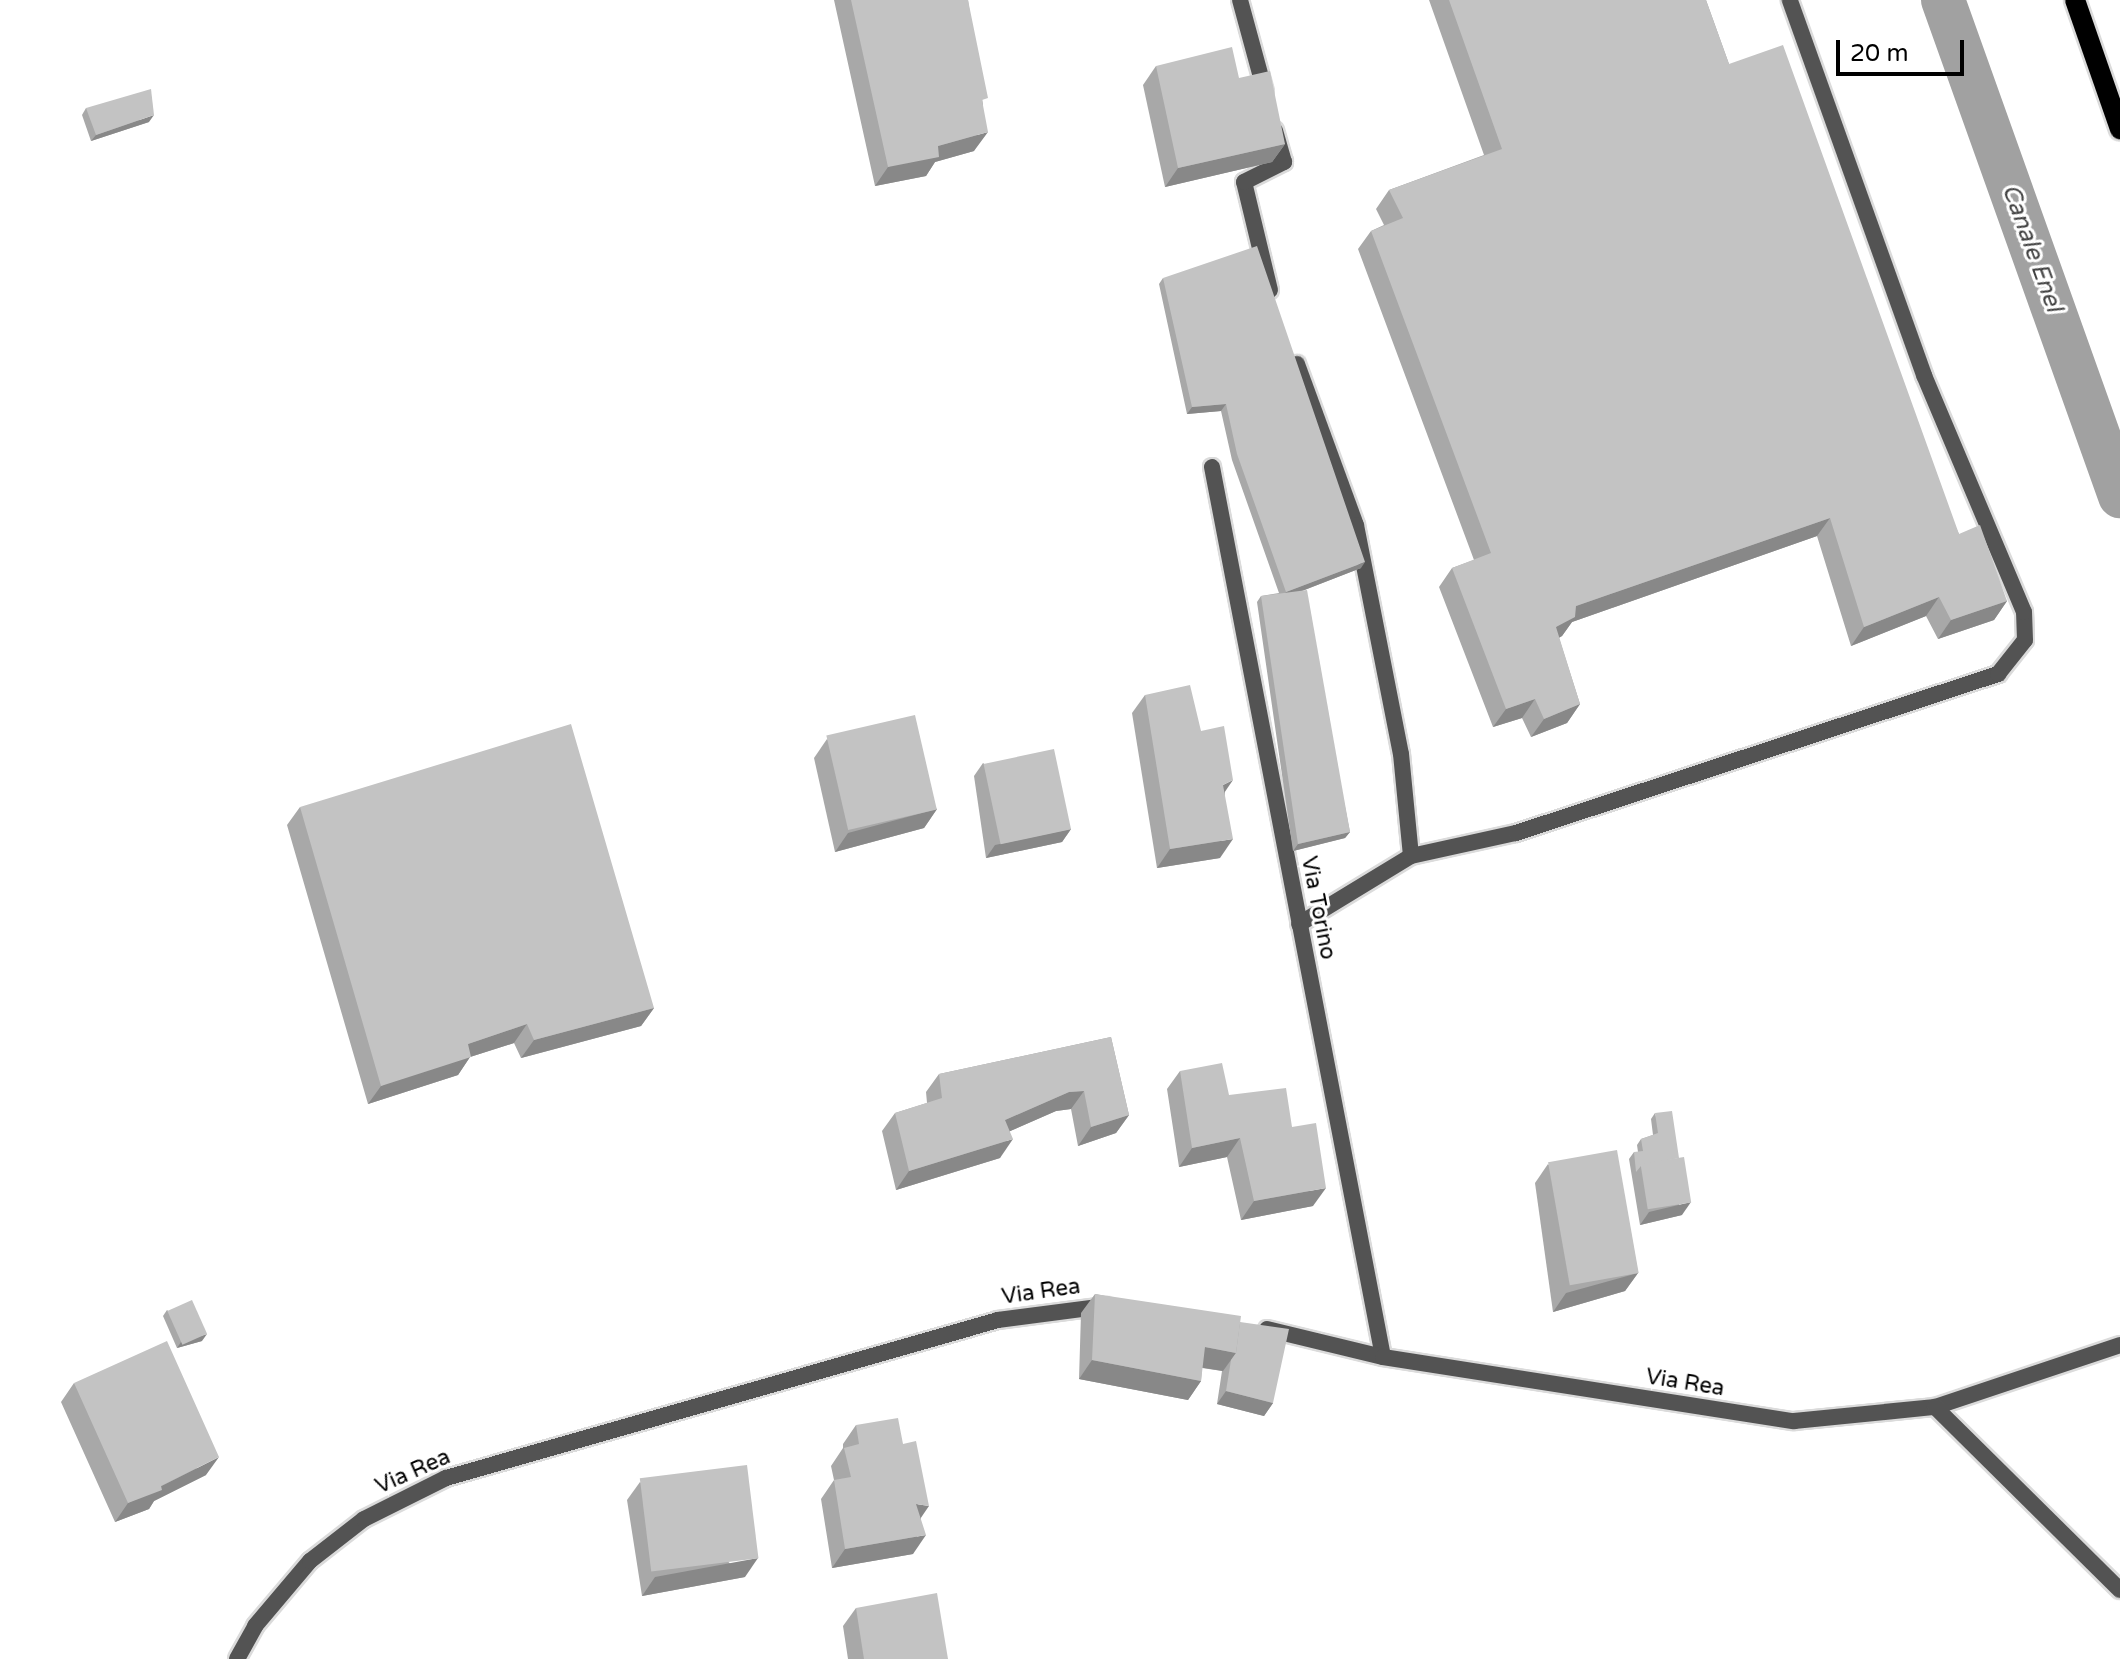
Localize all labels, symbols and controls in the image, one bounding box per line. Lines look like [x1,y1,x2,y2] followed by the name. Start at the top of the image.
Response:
[1840,24,1968,74] scale bar
[1850,39,1908,68] text: 20 m
[1996,180,2068,316] water label: Canale Enel
[1295,854,1341,962] street label: Via Torino
[1000,1273,1082,1311] street label: Via Rea
[1644,1364,1726,1402] street label: Via Rea
[372,1444,454,1500] street label: Via Rea

